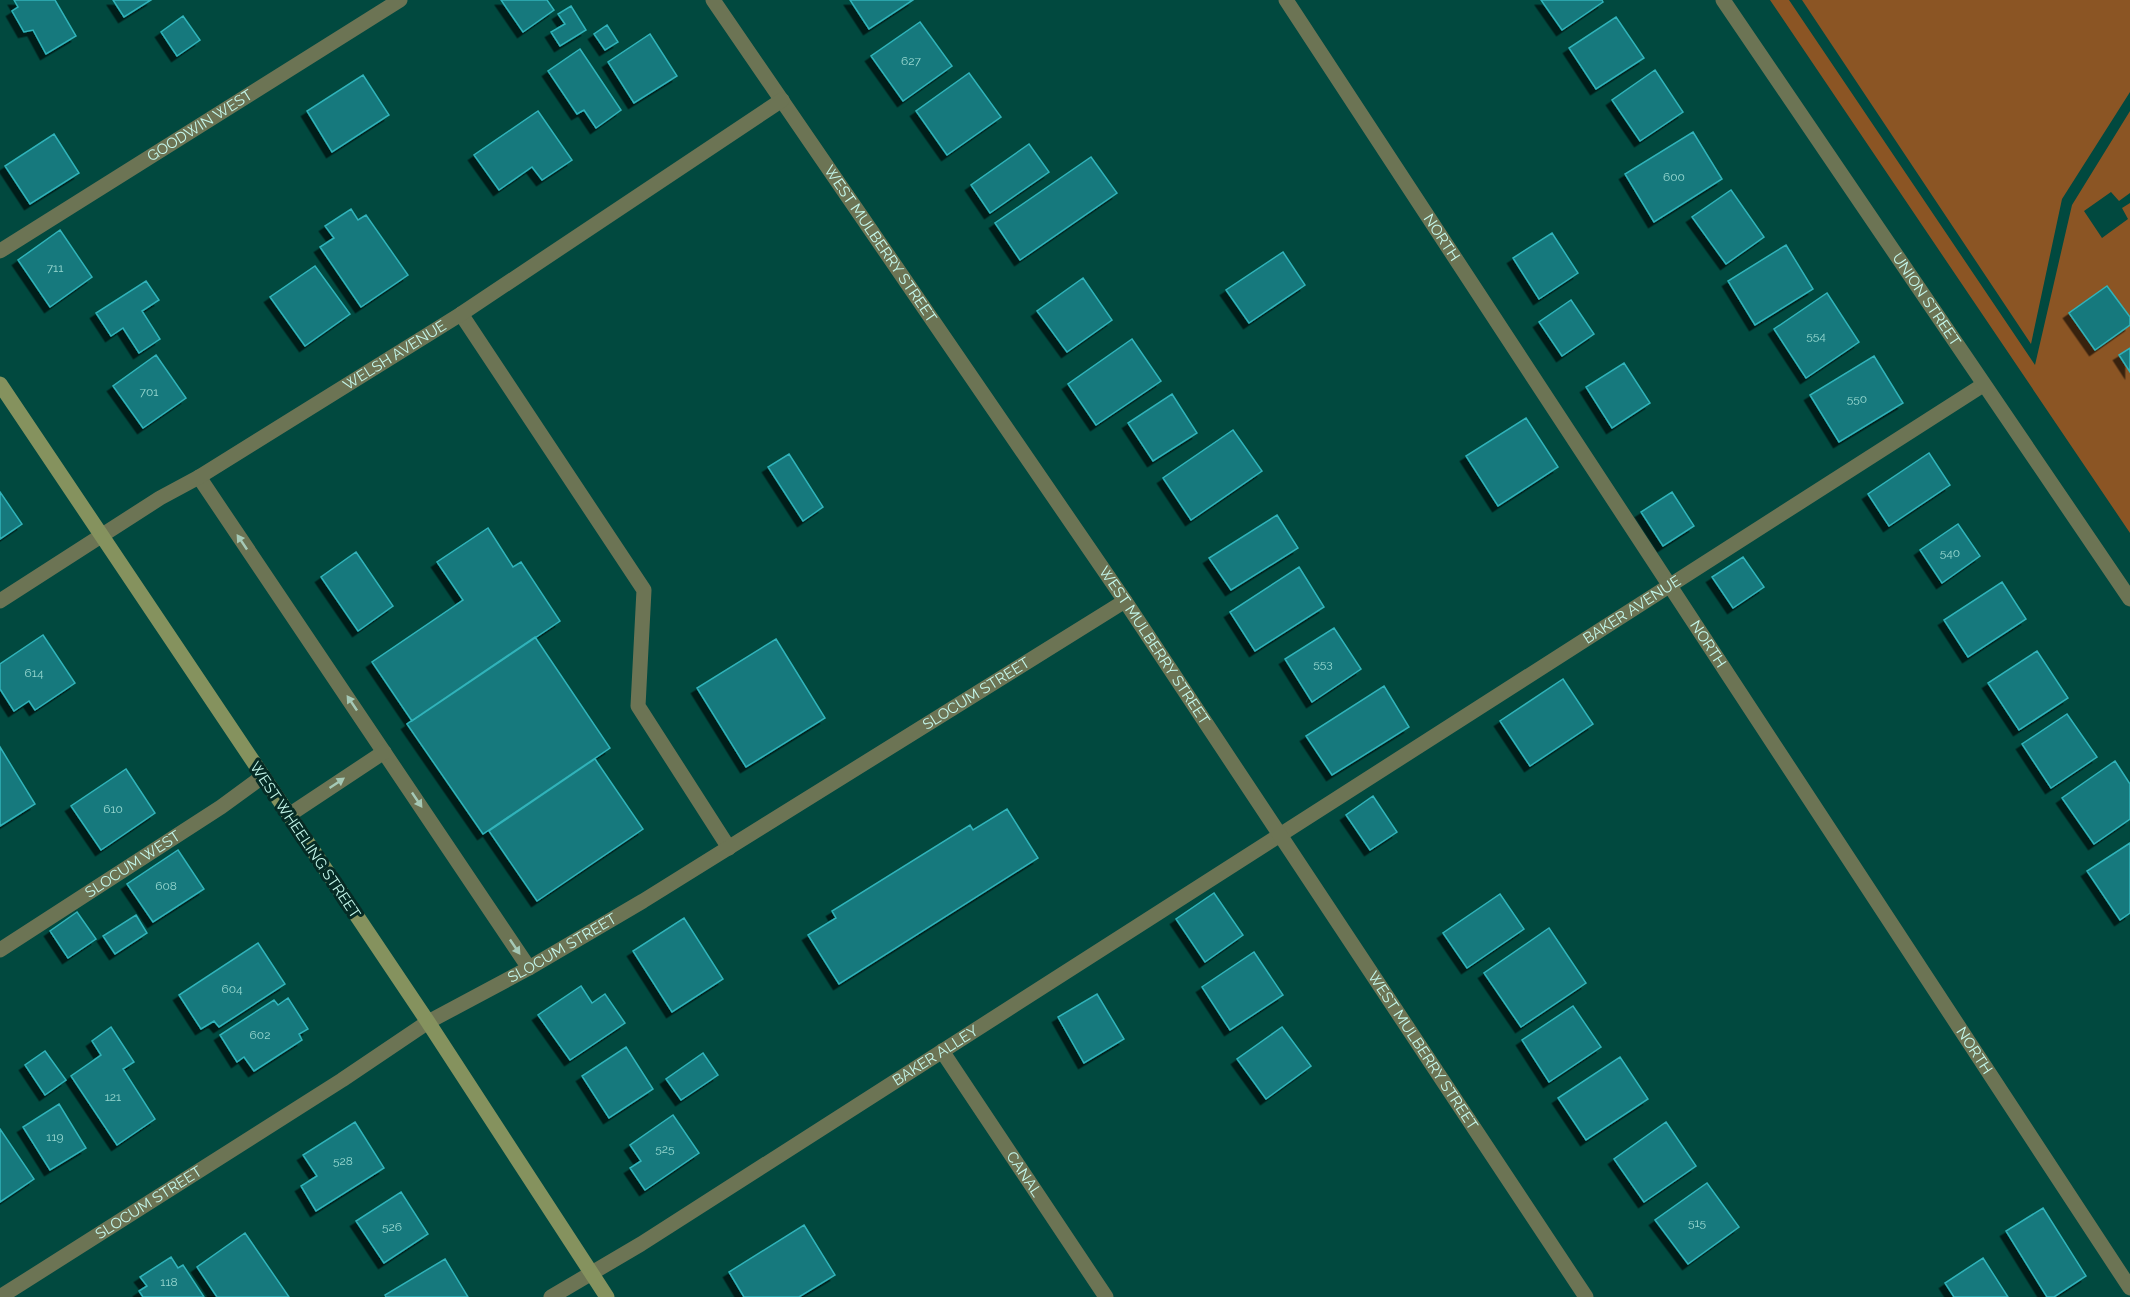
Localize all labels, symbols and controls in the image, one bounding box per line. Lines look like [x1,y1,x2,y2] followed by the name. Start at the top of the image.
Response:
[901,54,922,68] house number: 627
[144,86,256,165] street label: GOODWIN WEST
[820,162,941,326] street label: WEST MULBERRY STREET
[1663,170,1685,184] house number: 600
[1420,211,1464,265] street label: NORTH
[1888,249,1964,349] street label: UNION STREET
[47,261,63,275] house number: 711
[340,317,449,394] street label: WELSH AVENUE
[1806,329,1826,343] house number: 554
[140,385,158,399] house number: 701
[1847,392,1867,406] house number: 550
[236,534,248,550] one-way arrow
[1940,546,1960,560] house number: 540
[1095,563,1213,728] street label: WEST MULBERRY STREET
[1580,572,1684,648] street label: BAKER AVENUE
[1686,617,1730,671] street label: NORTH
[919,654,1033,734] street label: SLOCUM STREET
[1313,657,1333,671] house number: 553
[25,666,44,680] house number: 614
[346,695,357,711] one-way arrow
[246,758,364,922] street label: WEST WHEELING STREET
[328,777,344,789] one-way arrow
[411,792,423,808] one-way arrow
[103,802,123,816] house number: 610
[82,827,184,902] street label: SLOCUM WEST
[155,879,177,893] house number: 608
[505,910,620,987] street label: SLOCUM STREET
[509,939,520,955] one-way arrow
[1364,968,1482,1133] street label: WEST MULBERRY STREET
[221,982,243,996] house number: 604
[889,1021,982,1090] street label: BAKER ALLEY
[1952,1024,1996,1078] street label: NORTH
[250,1028,270,1042] house number: 602
[105,1090,121,1104] house number: 121
[46,1130,64,1144] house number: 119
[655,1142,675,1156] house number: 525
[1003,1148,1046,1200] street label: CANAL
[333,1154,353,1168] house number: 528
[92,1162,205,1243] street label: SLOCUM STREET
[1688,1216,1707,1230] house number: 515
[382,1220,402,1234] house number: 526
[160,1275,178,1289] house number: 118

